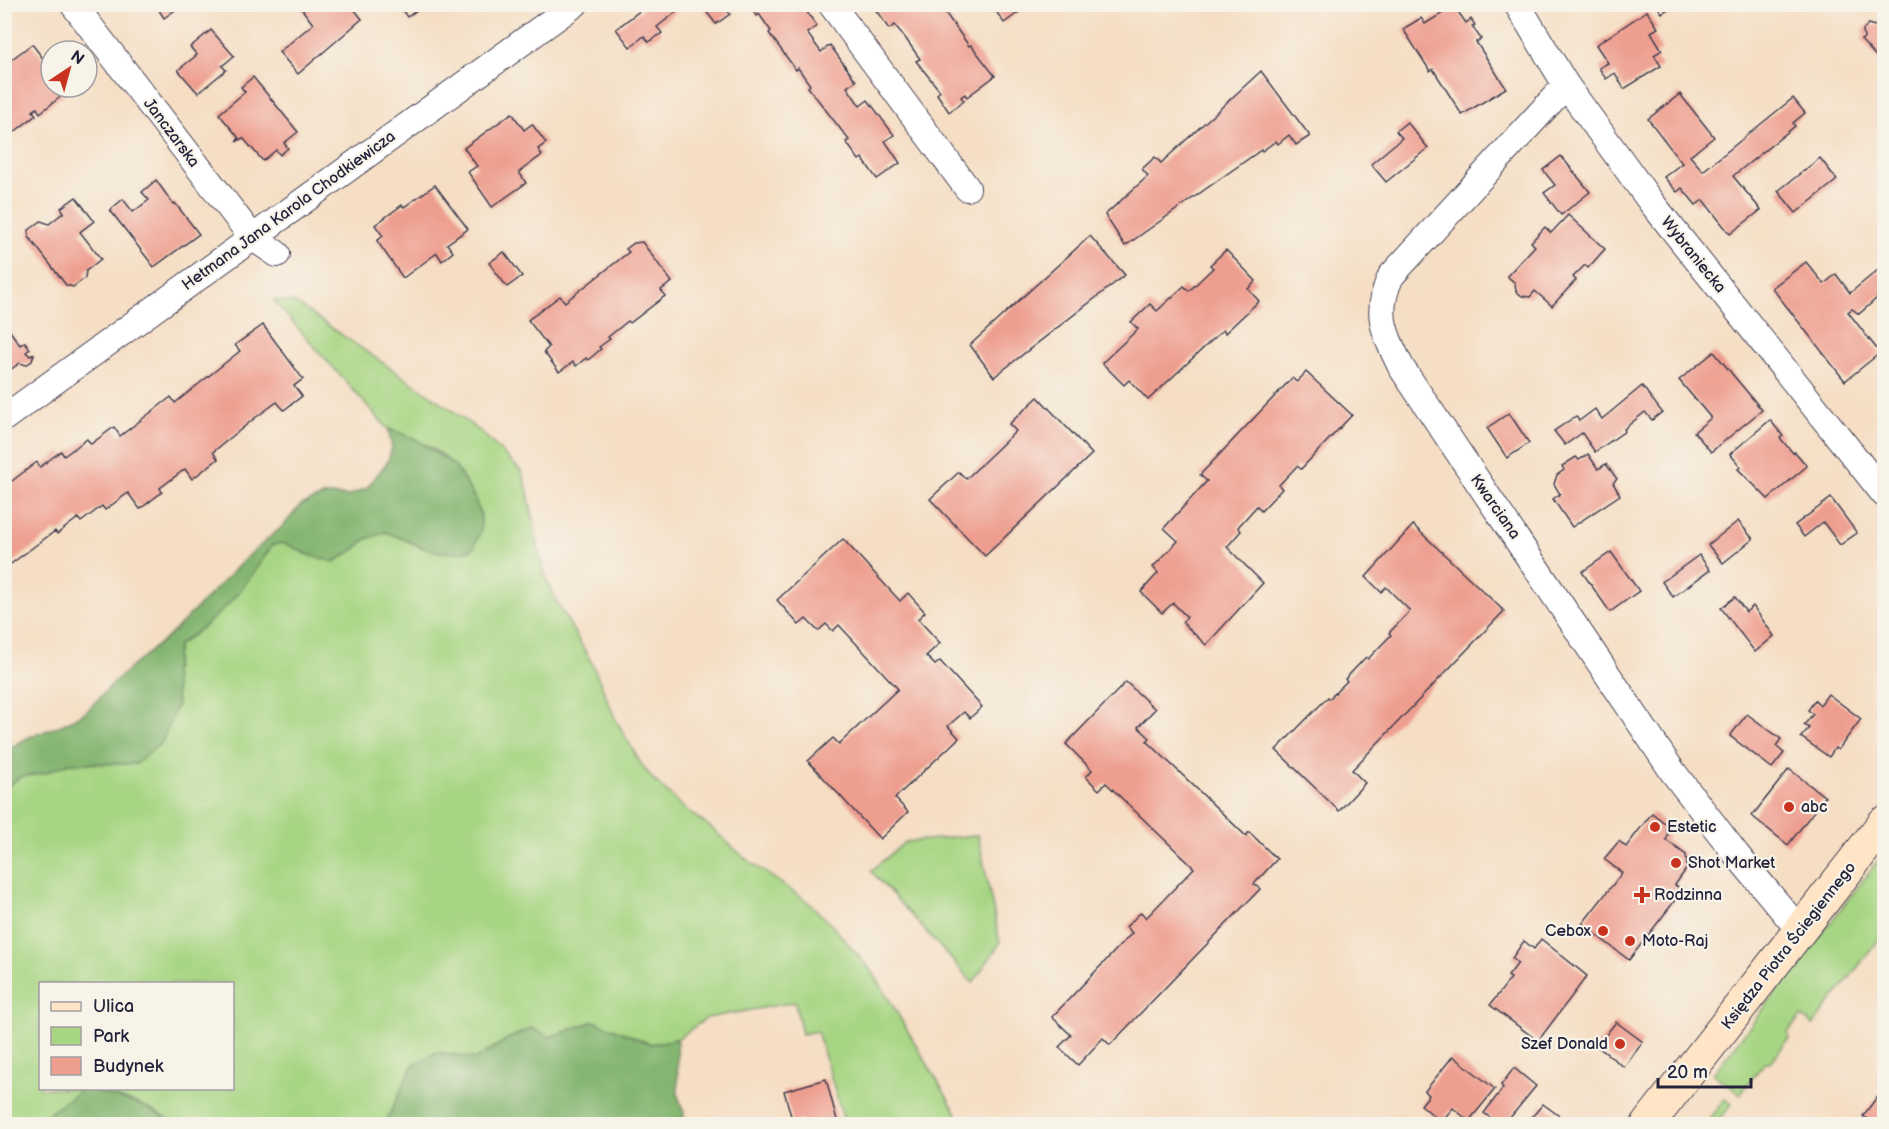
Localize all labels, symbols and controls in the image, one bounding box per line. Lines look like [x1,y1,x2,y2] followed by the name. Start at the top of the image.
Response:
[39,39,99,99] north arrow
[66,47,87,69] text: N
[139,95,203,171] street label: Janczarska
[179,127,399,295] street label: Hetmana Jana Karola Chodkiewicza
[1656,213,1730,297] street label: Wybraniecka
[1466,471,1524,543] street label: Kwarciana
[1801,798,1828,817] place label: abc
[1782,800,1796,814] marker: abc
[1667,818,1717,837] place label: Estetic
[1648,820,1662,834] marker: Estetic
[1688,854,1775,873] place label: Shot Market
[1669,856,1683,870] marker: Shot Market
[1716,857,1860,1034] street label: Księdza Piotra Ściegiennego
[1654,886,1722,905] place label: Rodzinna
[1635,888,1649,902] marker: Rodzinna
[1545,922,1592,941] place label: Cebox
[1596,924,1610,938] marker: Cebox
[1642,932,1708,951] place label: Moto-Raj
[1623,934,1637,948] marker: Moto-Raj
[39,982,234,1090] legend
[93,996,134,1017] text: Ulica
[93,1026,129,1047] text: Park
[1521,1035,1608,1054] place label: Szef Donald
[1613,1037,1627,1051] marker: Szef Donald
[1658,1051,1751,1089] scale bar
[93,1056,164,1077] text: Budynek
[1667,1062,1708,1083] text: 20 m

